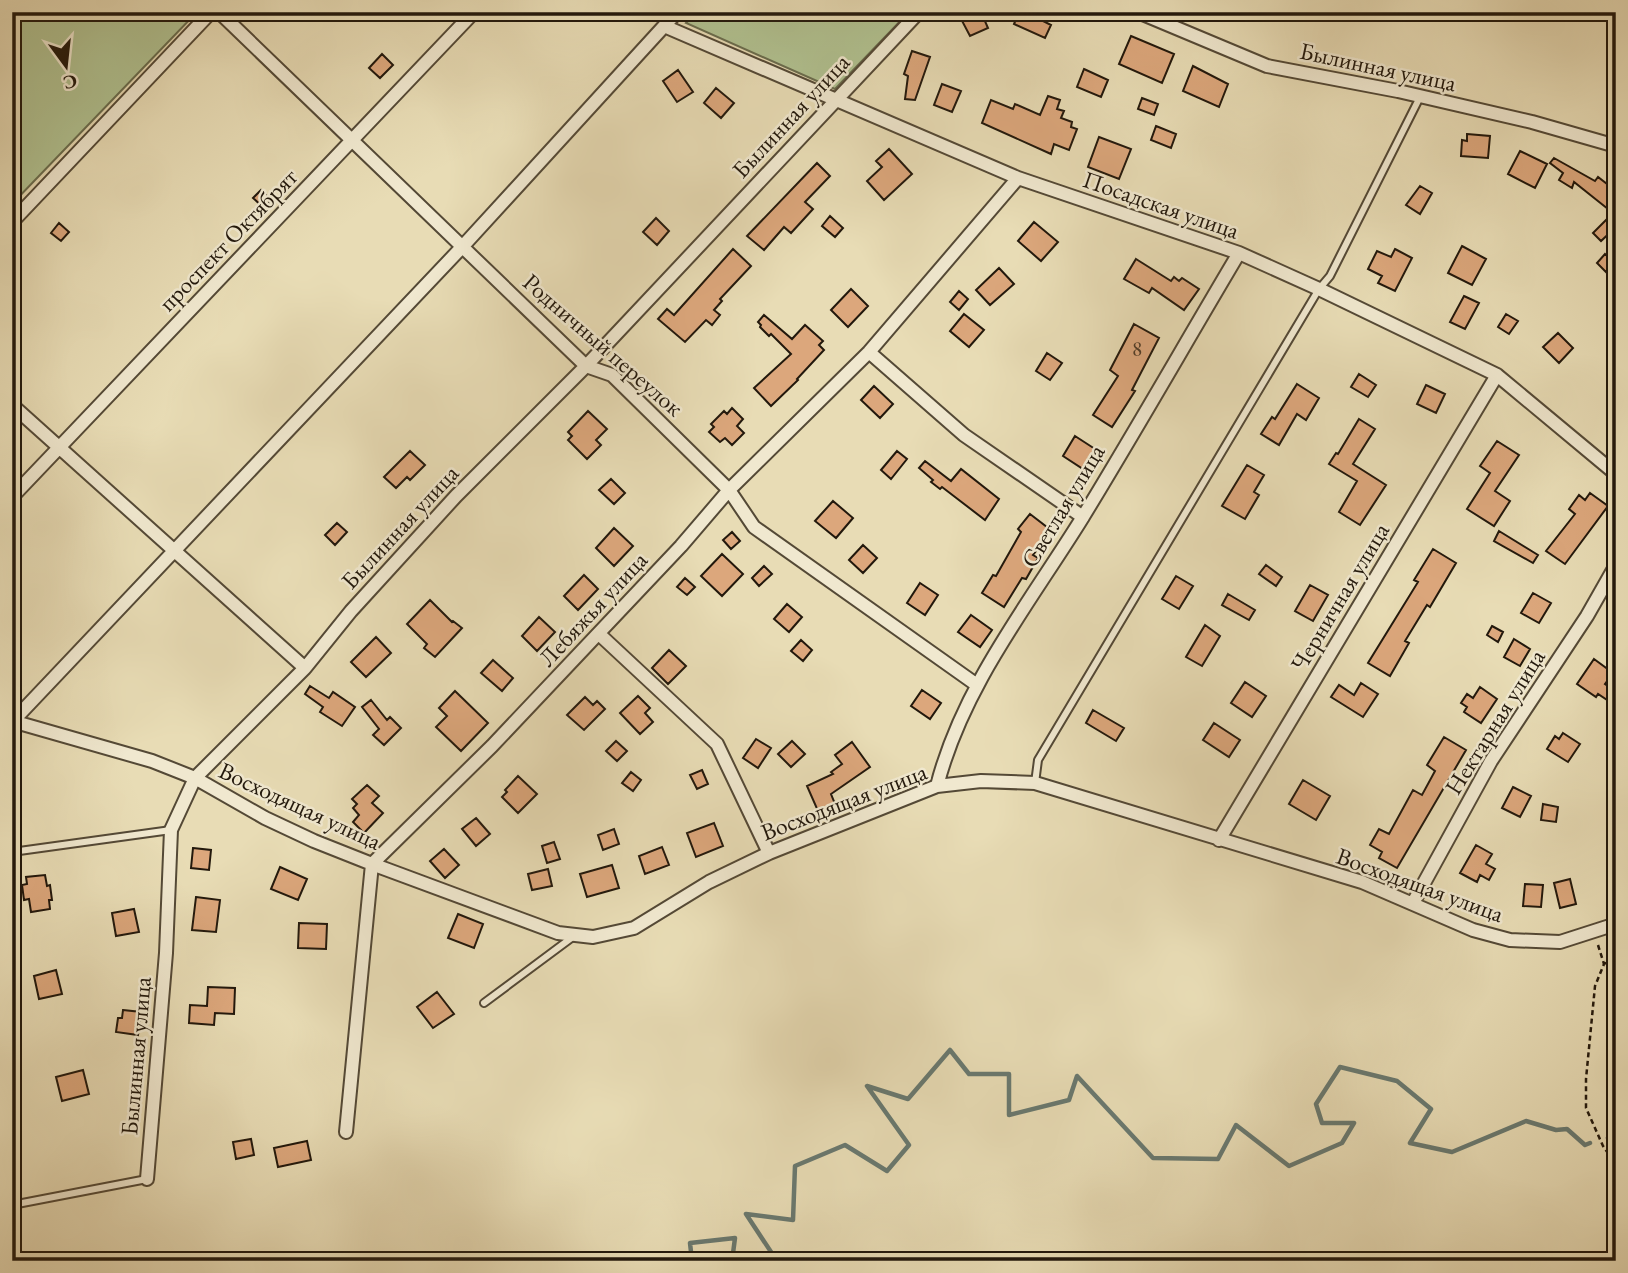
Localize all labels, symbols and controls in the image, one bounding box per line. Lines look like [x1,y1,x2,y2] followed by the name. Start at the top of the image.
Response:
[32,32,102,102] north arrow
[1297,35,1460,98] street label: Былинная улица
[725,47,857,184] street label: Былинная улица
[61,68,80,96] text: С
[151,161,304,318] street label: проспект Октябрят
[1079,163,1244,246] street label: Посадская улица
[517,266,690,423] street label: Родничный переулок
[1132,335,1142,362] house number: 8
[1014,438,1112,573] street label: Светлая улица
[334,458,466,595] street label: Былинная улица
[1283,517,1396,677] street label: Черничная улица
[531,544,654,673] street label: Лебяжья улица
[1438,643,1552,800] street label: Нектарная улица
[214,754,387,857] street label: Восходящая улица
[756,755,932,847] street label: Восходящая улица
[1332,840,1508,929] street label: Восходящая улица
[113,975,158,1137] street label: Былинная улица

